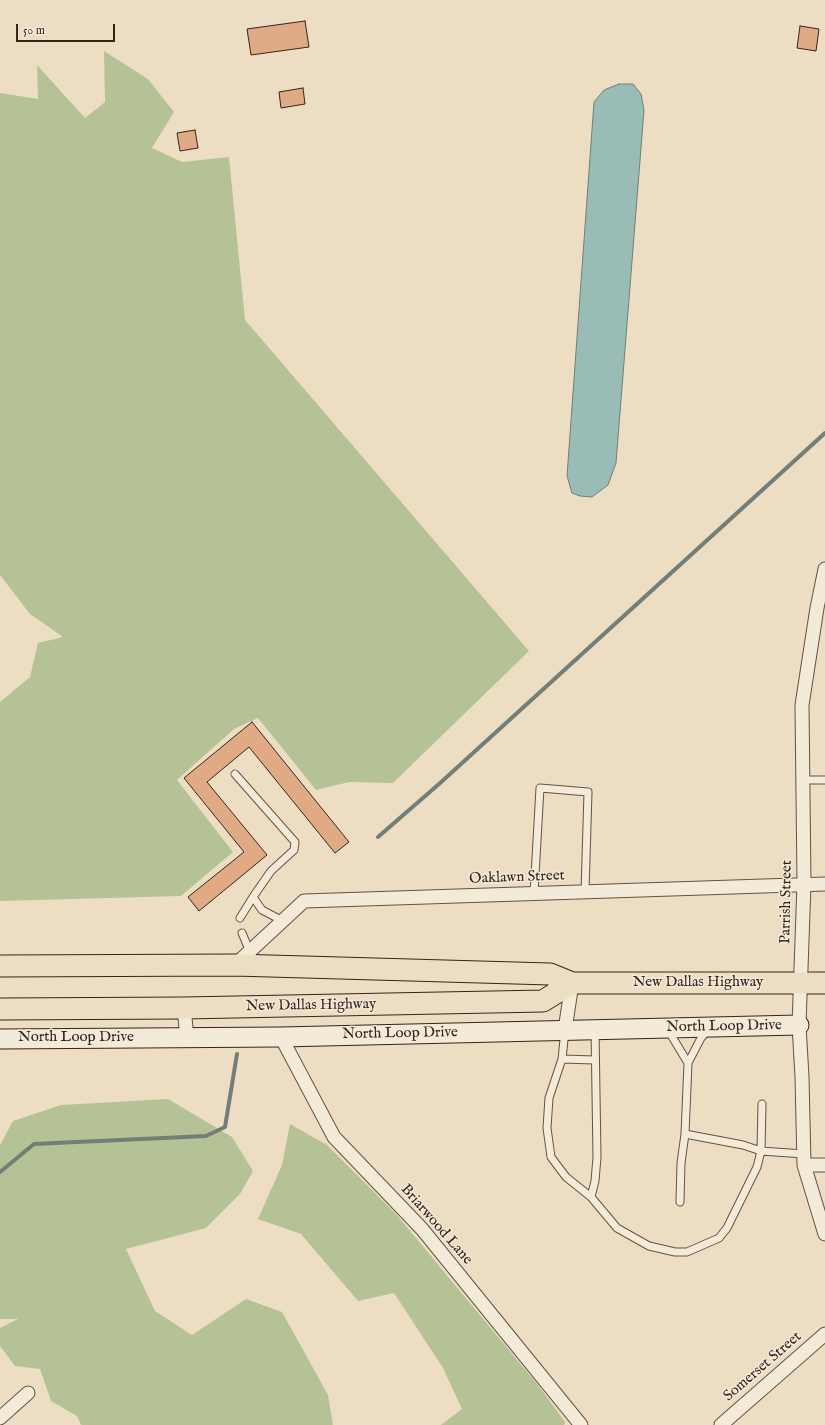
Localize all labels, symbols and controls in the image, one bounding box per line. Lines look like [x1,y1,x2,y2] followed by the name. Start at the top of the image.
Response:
[18,16,117,42] scale bar
[23,23,45,38] text: 50 m
[777,860,797,944] street label: Parrish Street
[469,867,565,889] street label: Oaklawn Street
[633,974,763,992] street label: New Dallas Highway
[245,996,377,1016] street label: New Dallas Highway
[666,1017,782,1037] street label: North Loop Drive
[342,1024,458,1044] street label: North Loop Drive
[18,1029,134,1047] street label: North Loop Drive
[396,1181,476,1269] street label: Briarwood Lane
[720,1328,806,1406] street label: Somerset Street

